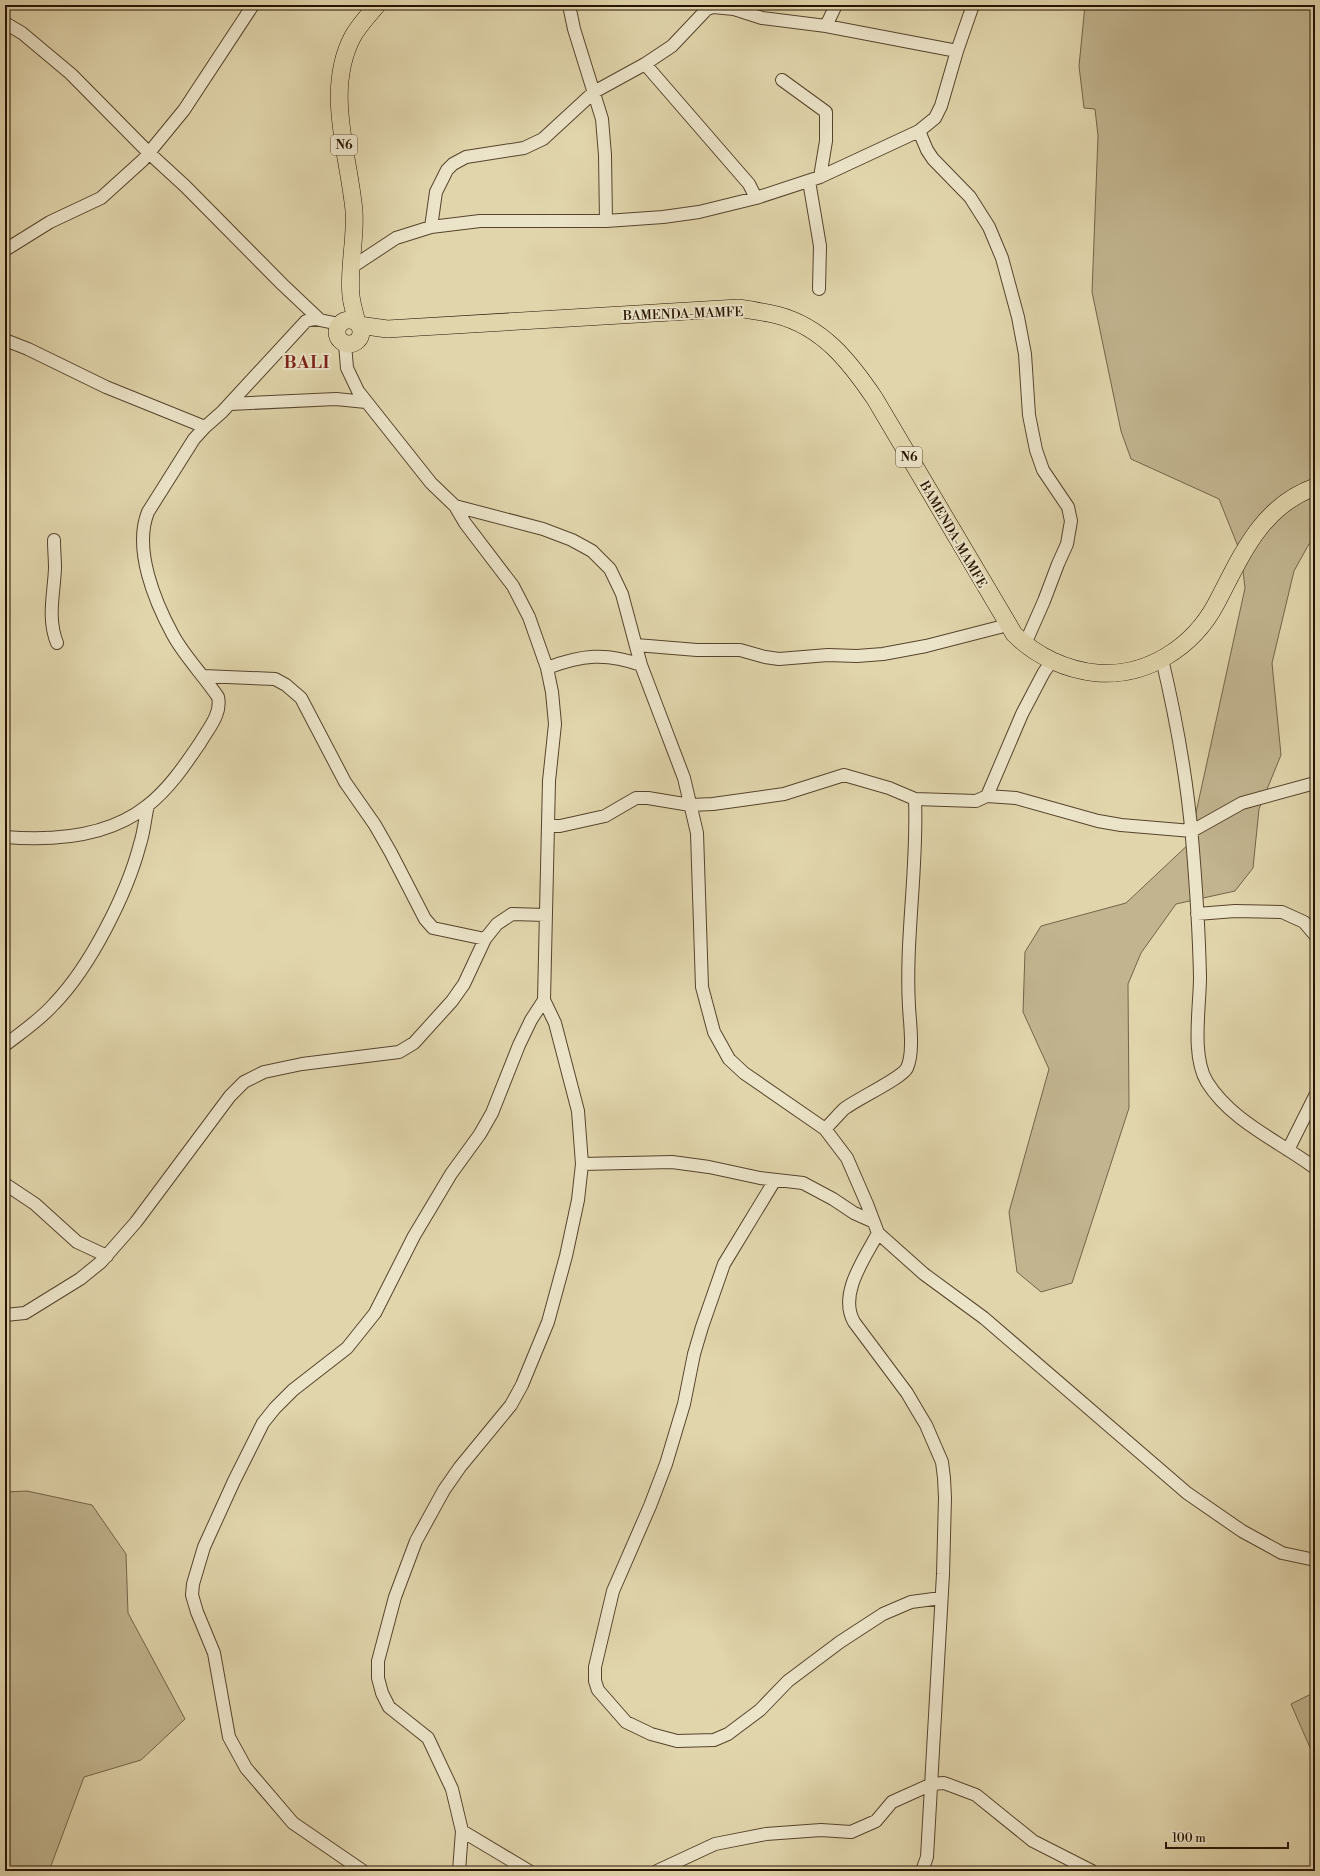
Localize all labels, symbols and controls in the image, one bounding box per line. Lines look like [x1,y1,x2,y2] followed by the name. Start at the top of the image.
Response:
[331,135,357,155] road number: N6
[621,304,744,324] street label: BAMENDA-MAMFE
[284,352,330,374] district label: BALI
[896,447,922,467] road number: N6
[916,477,990,591] street label: BAMENDA-MAMFE
[1166,1824,1288,1850] scale bar
[1172,1831,1206,1846] text: 100 m

